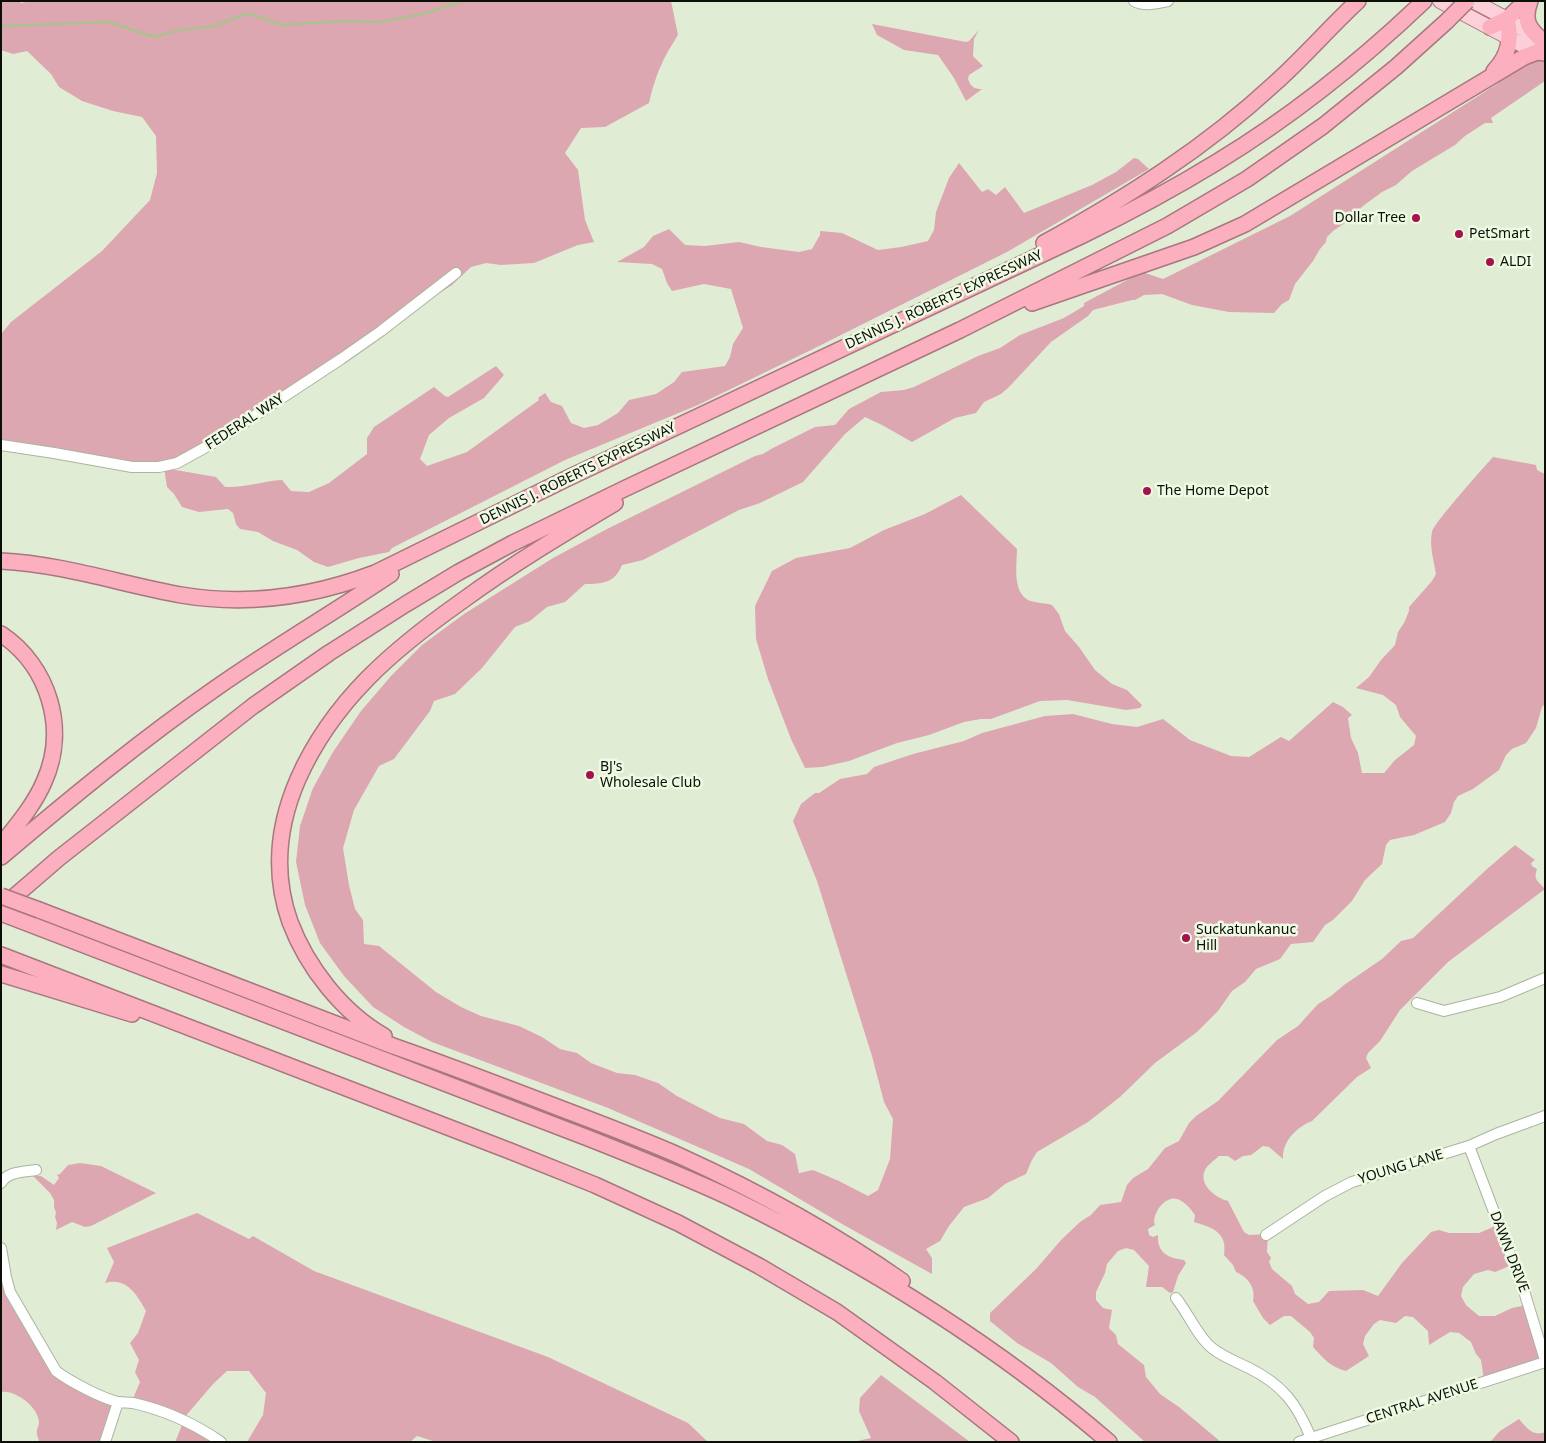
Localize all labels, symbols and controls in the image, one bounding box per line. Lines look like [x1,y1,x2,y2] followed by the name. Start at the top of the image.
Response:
[1334,210,1406,226] place label: Dollar Tree
[1410,212,1422,224] marker: Dollar Tree
[1469,226,1530,242] place label: PetSmart
[1453,228,1465,240] marker: PetSmart
[843,247,1045,353] street label: DENNIS J. ROBERTS EXPRESSWAY
[1500,254,1531,270] place label: ALDI
[1484,256,1496,268] marker: ALDI
[203,390,287,454] street label: FEDERAL WAY
[477,419,679,529] street label: DENNIS J. ROBERTS EXPRESSWAY
[1157,483,1269,499] place label: The Home Depot
[1141,485,1153,497] marker: The Home Depot
[600,759,701,792] place label: BJ's Wholesale Club
[584,769,596,781] marker: BJ's Wholesale Club
[1196,922,1296,954] place label: Suckatunkanuc Hill
[1180,932,1192,944] marker: Suckatunkanuc Hill
[1356,1146,1446,1188] street label: YOUNG LANE
[1486,1209,1532,1295] street label: DAWN DRIVE
[1364,1376,1480,1428] street label: CENTRAL AVENUE

